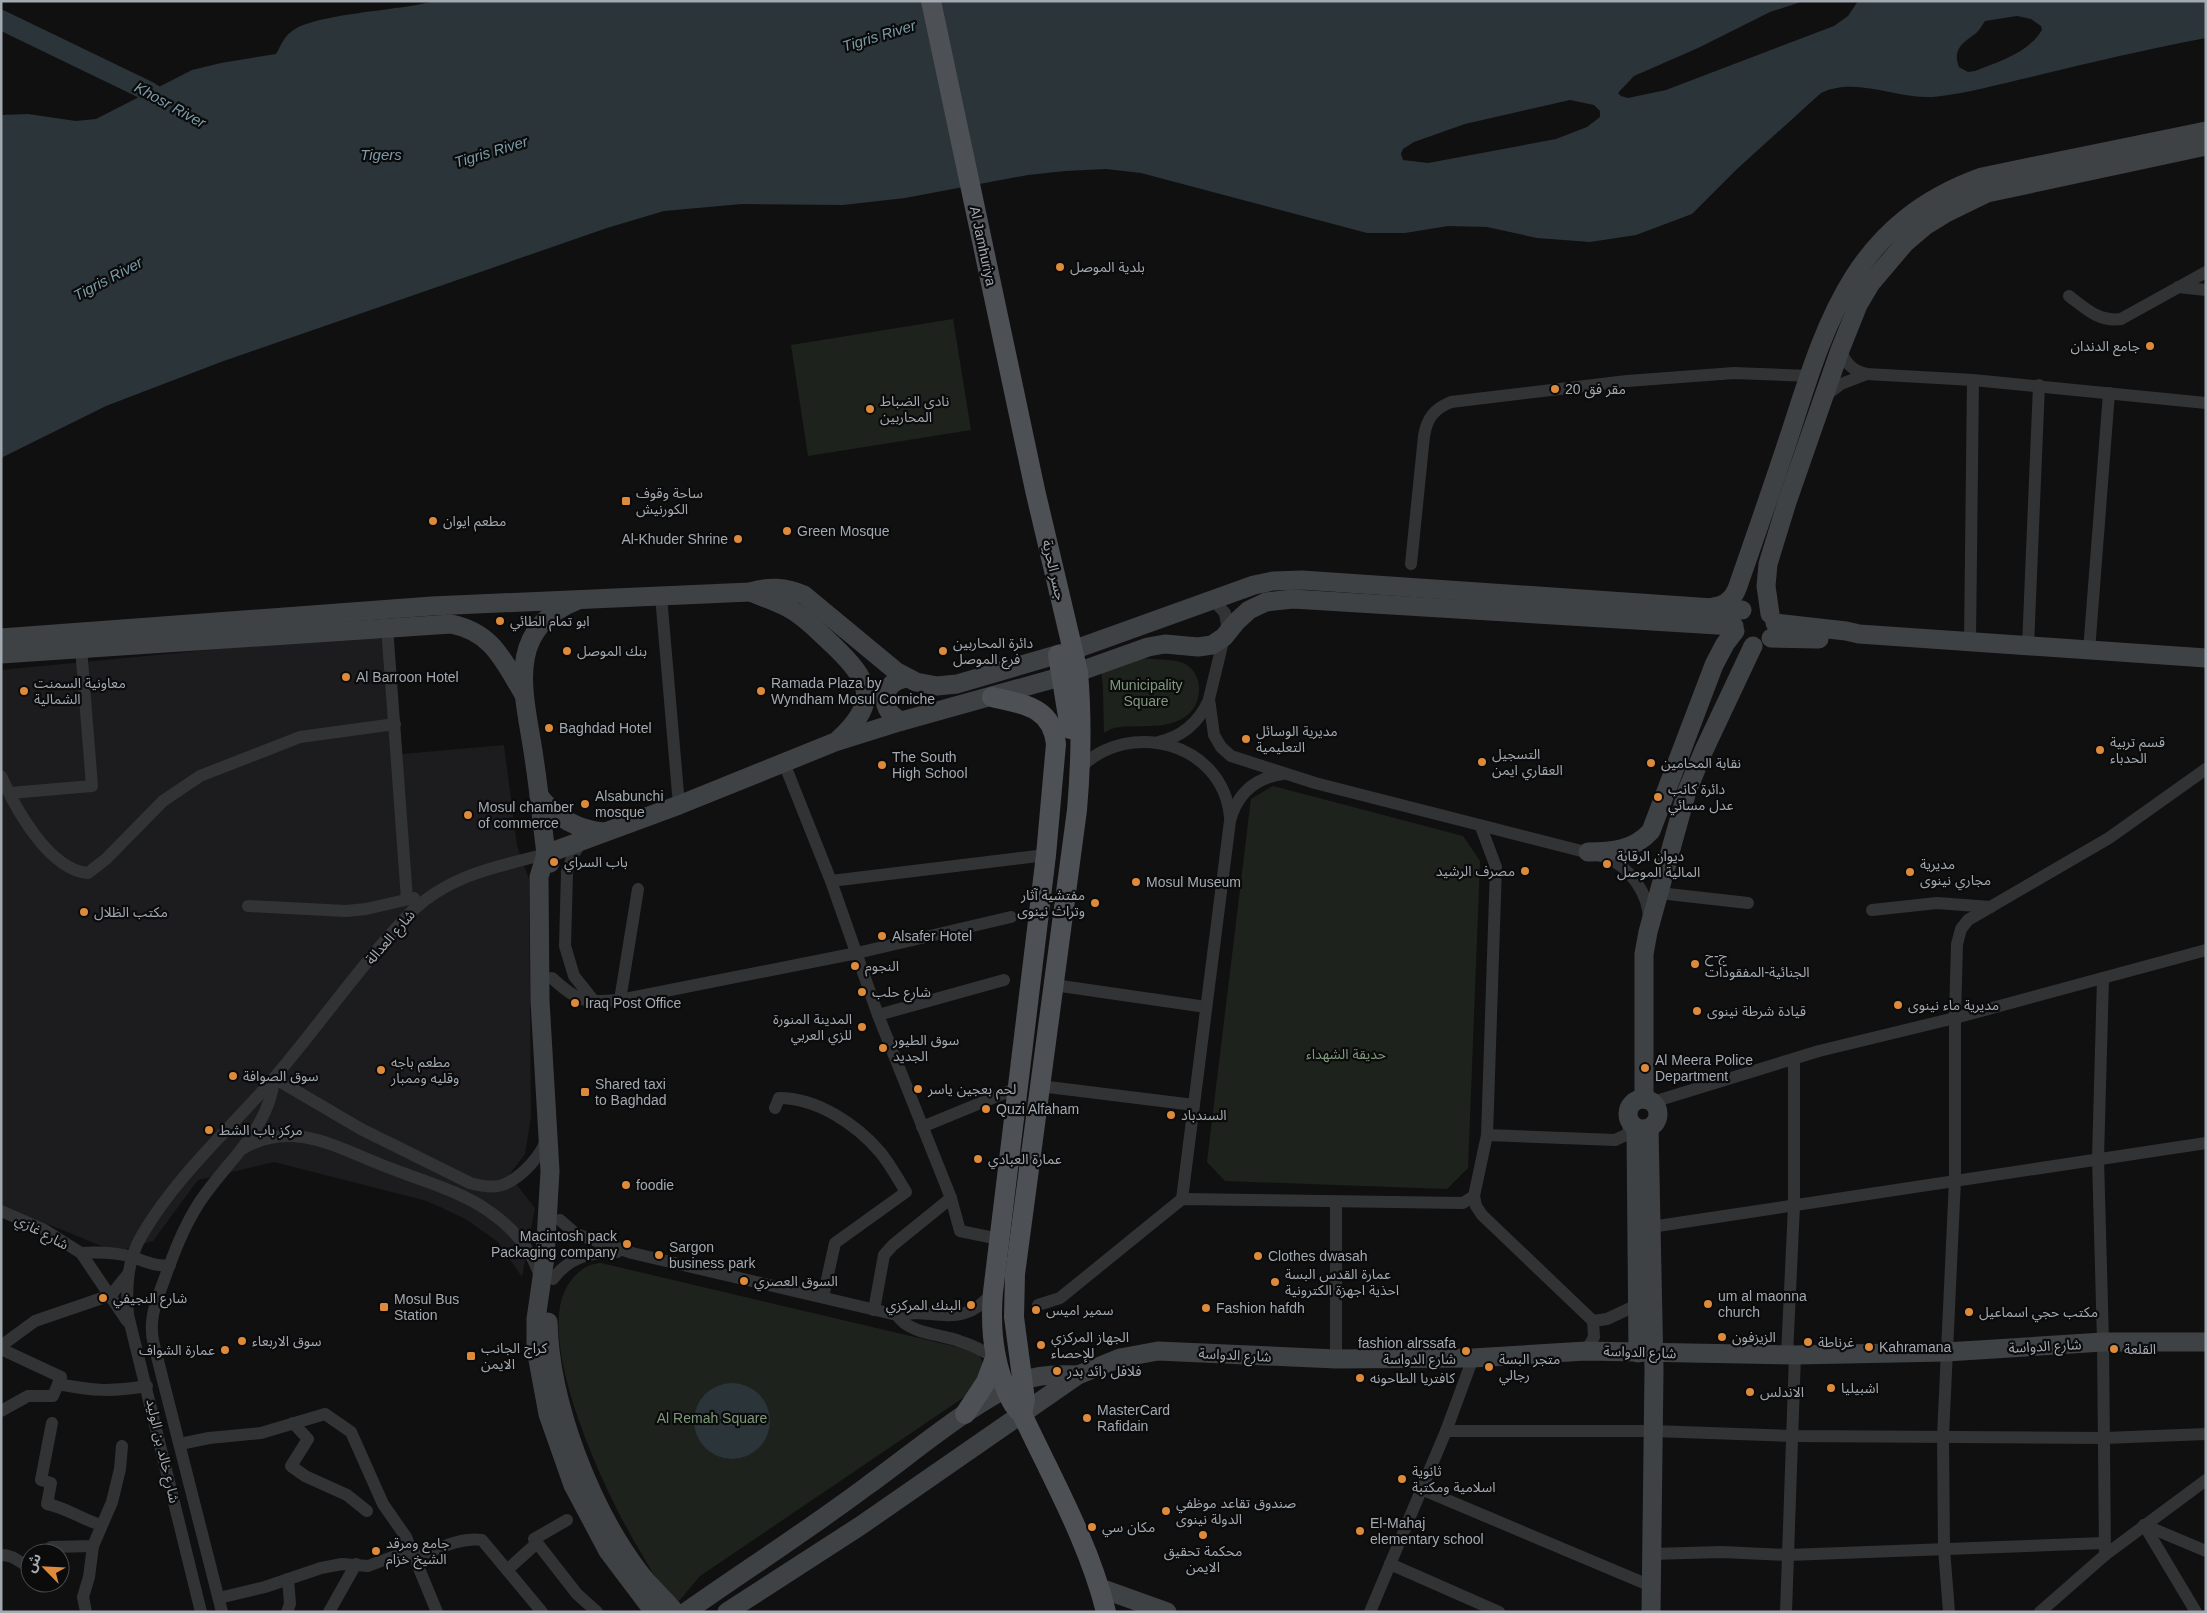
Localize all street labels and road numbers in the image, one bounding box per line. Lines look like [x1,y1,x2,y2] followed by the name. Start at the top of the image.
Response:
[967,205,999,287] street label: Al Jamhuriya
[1038,538,1069,602] street label: جسر الحرية
[362,907,420,969] street label: شارع العدالة
[11,1211,71,1256] street label: شارع غازي
[2008,1336,2082,1359] street label: شارع الدواسة
[1603,1343,1677,1364] street label: شارع الدواسة
[1198,1345,1272,1368] street label: شارع الدواسة
[140,1397,183,1505] street label: شارع خالد بن الوليد

